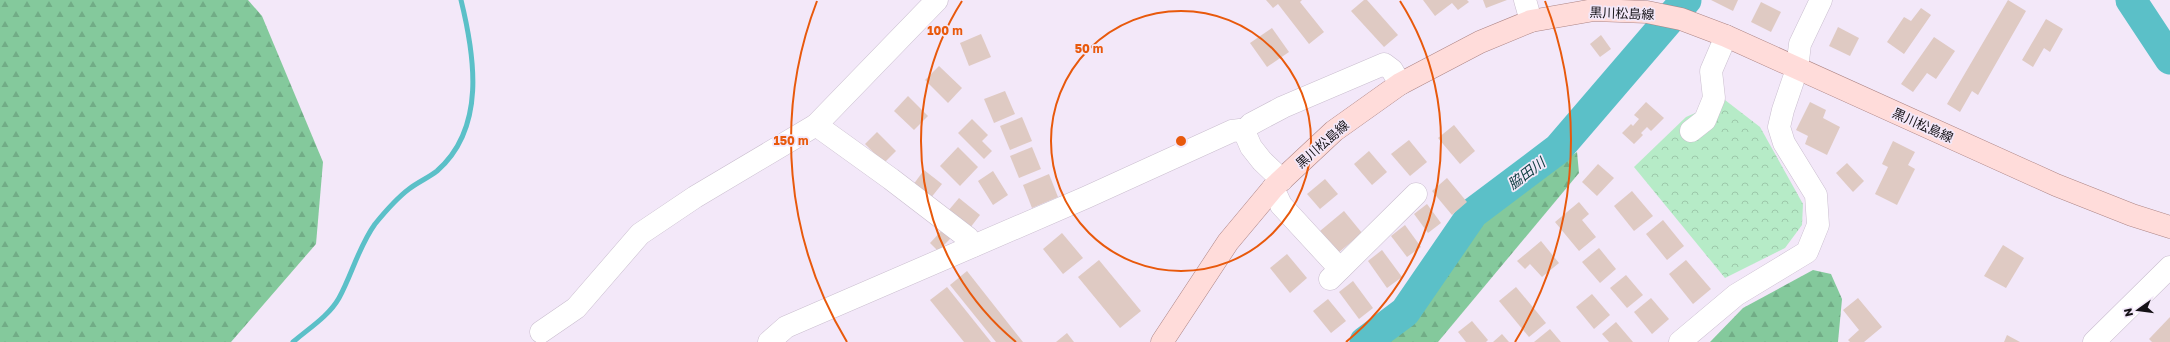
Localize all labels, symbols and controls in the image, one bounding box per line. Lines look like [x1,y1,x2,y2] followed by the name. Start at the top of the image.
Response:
[1589,4,1655,22] street label: 黒川松島線
[927,23,963,38] text: 100 m
[1075,41,1103,56] text: 50 m
[1890,104,1956,146] street label: 黒川松島線
[1292,117,1352,171] street label: 黒川松島線
[774,133,808,148] text: 150 m
[1174,134,1188,148] centre of rings
[1504,152,1549,192] water label: 脇田川
[2118,290,2158,330] north arrow
[2120,307,2135,318] text: N

